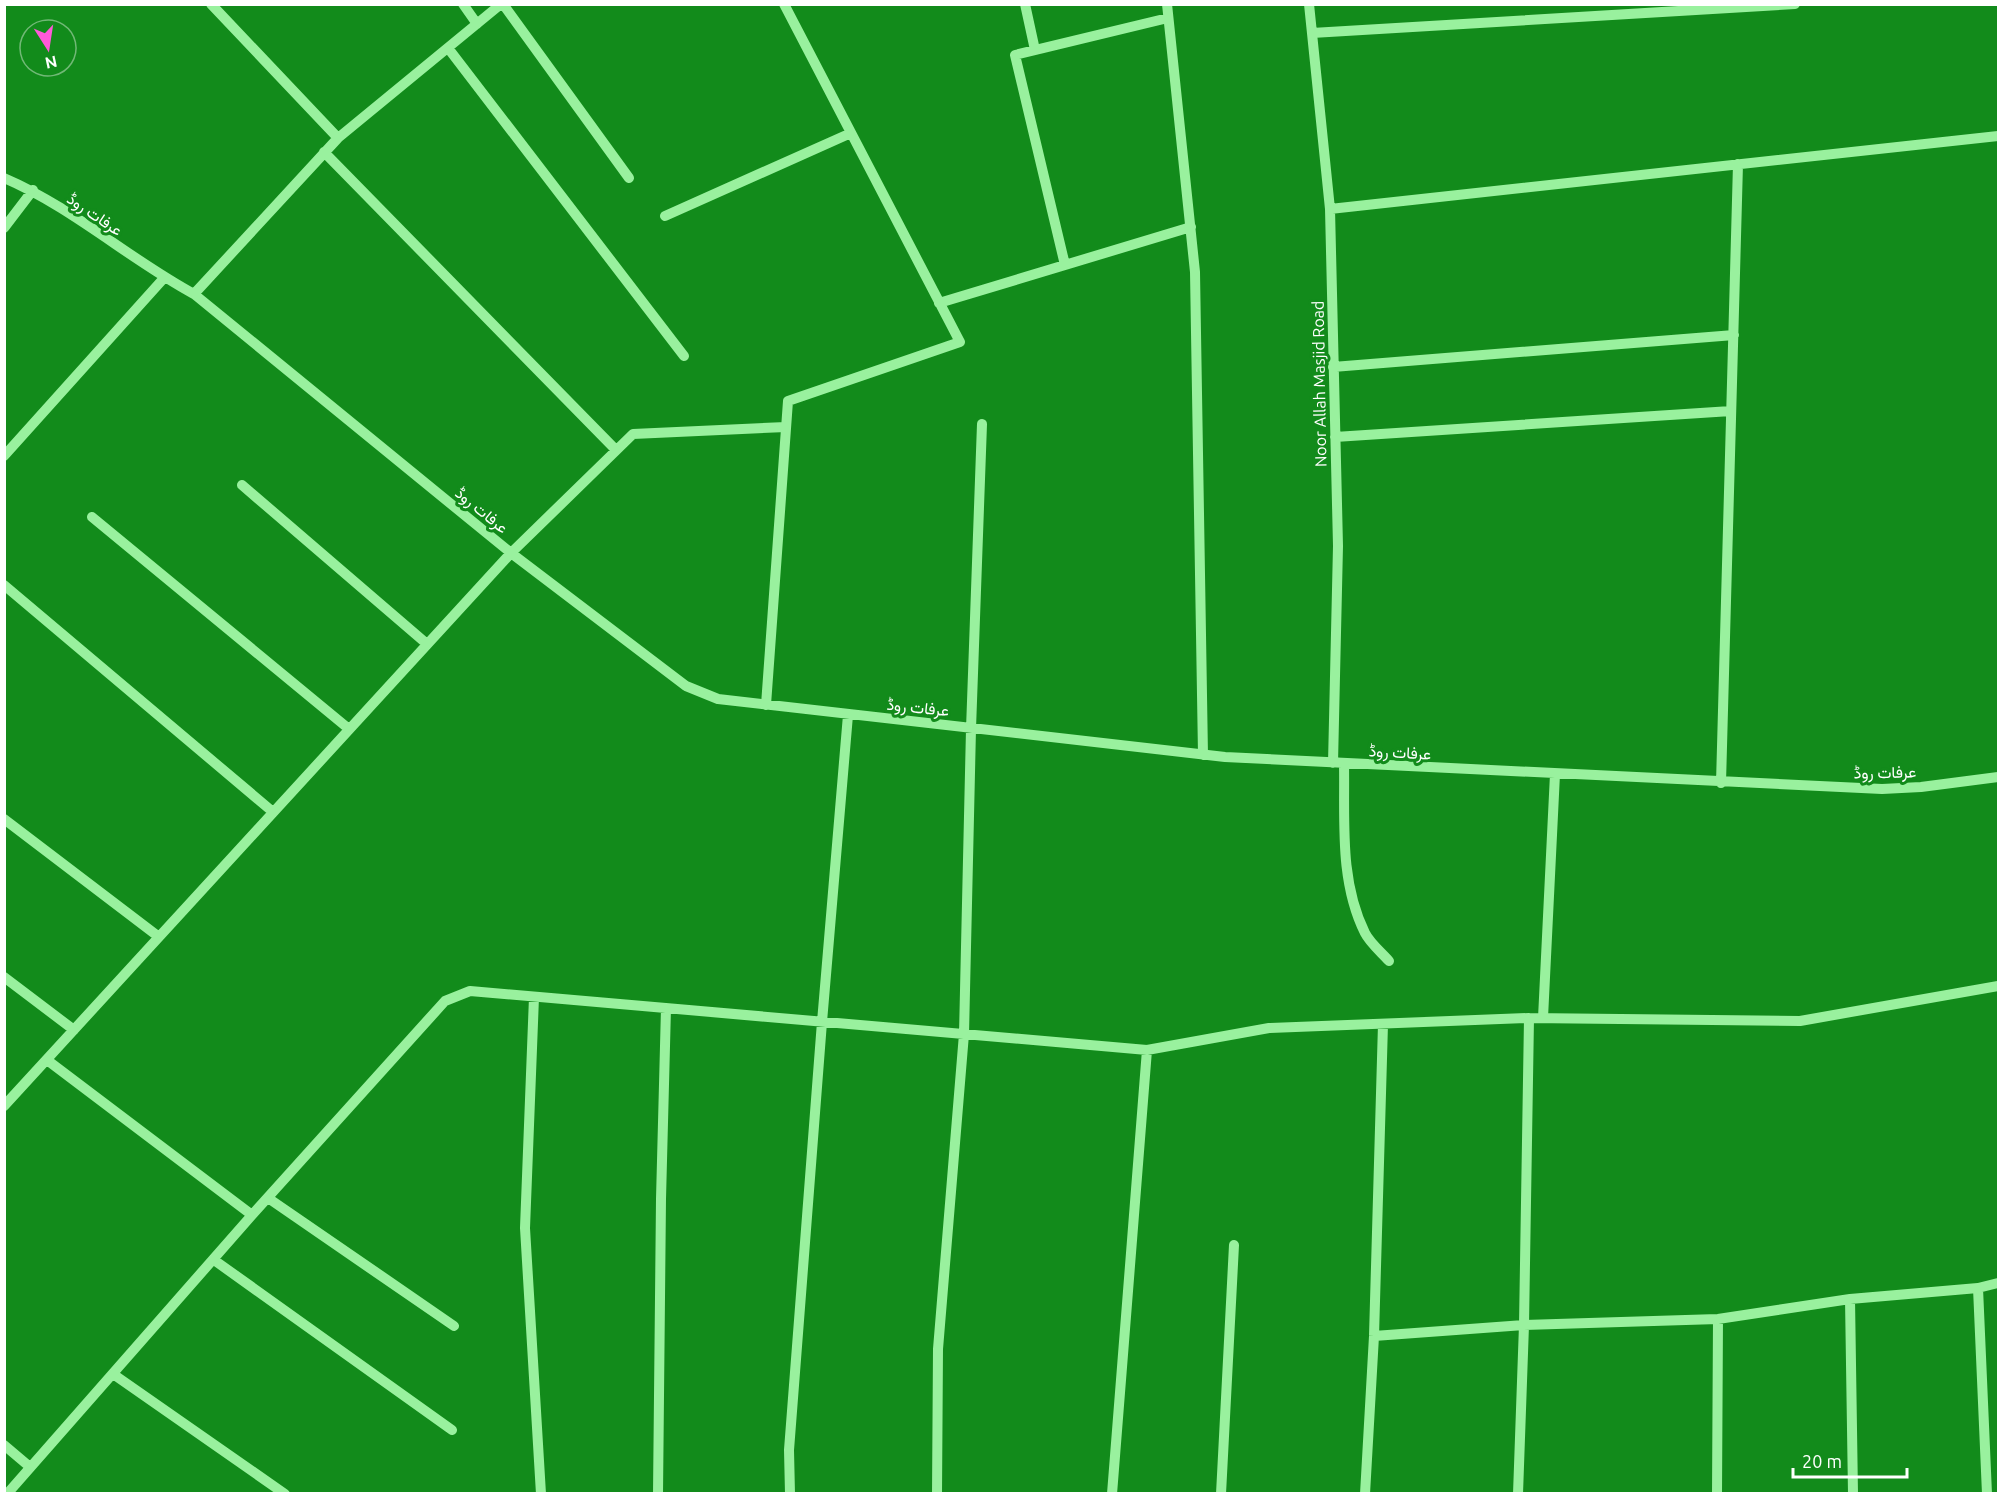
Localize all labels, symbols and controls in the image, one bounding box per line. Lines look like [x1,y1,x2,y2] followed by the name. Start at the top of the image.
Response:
[18,18,78,78] north arrow
[43,53,59,73] text: N
[63,189,126,241] street label: عرفات روڈ
[1309,301,1329,467] street label: Noor Allah Masjid Road
[451,483,512,538] street label: عرفات روڈ
[886,695,950,721] street label: عرفات روڈ
[1368,741,1432,765] street label: عرفات روڈ
[1854,762,1916,784] street label: عرفات روڈ
[1793,1441,1907,1479] scale bar
[1802,1451,1842,1471] text: 20 m

